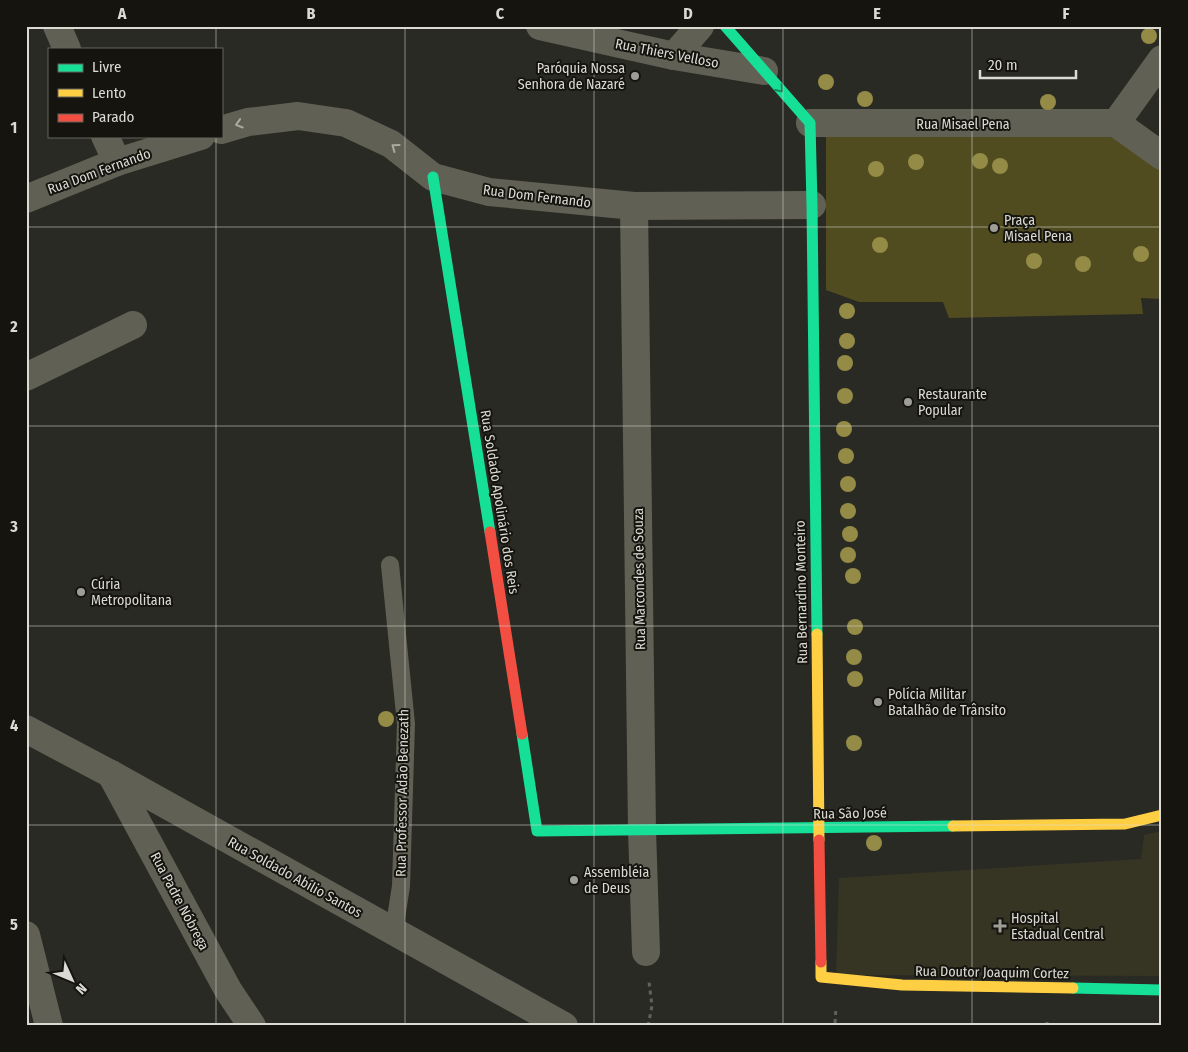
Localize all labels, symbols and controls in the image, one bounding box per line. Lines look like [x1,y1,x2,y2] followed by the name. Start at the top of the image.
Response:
[117,4,127,23] text: A
[307,4,316,23] text: B
[496,4,505,23] text: C
[683,4,693,23] text: D
[873,4,881,23] text: E
[1062,4,1070,23] text: F
[614,35,720,72] street label: Rua Thiers Velloso
[48,48,222,138] legend
[980,48,1077,80] scale bar
[988,56,1018,74] text: 20 m
[92,58,121,76] text: Livre
[518,60,625,93] place label: Paróquia Nossa Senhora de Nazaré
[629,70,641,82] marker: Paróquia Nossa Senhora de Nazaré
[92,84,126,102] text: Lento
[774,84,783,93] one-way arrow
[92,108,135,126] text: Parado
[916,116,1010,133] street label: Rua Misael Pena
[11,118,17,137] text: 1
[236,119,244,129] one-way arrow
[391,144,401,153] one-way arrow
[45,145,153,198] street label: Rua Dom Fernando
[482,181,592,212] street label: Rua Dom Fernando
[1004,212,1072,245] place label: Praça Misael Pena
[988,222,1000,234] marker: Praça Misael Pena
[9,317,18,336] text: 2
[918,386,987,419] place label: Restaurante Popular
[902,396,914,408] marker: Restaurante Popular
[477,409,522,595] street label: Rua Soldado Apolinário dos Reis
[630,508,649,650] street label: Rua Marcondes de Souza
[9,517,18,536] text: 3
[792,520,811,664] street label: Rua Bernardino Monteiro
[91,576,172,609] place label: Cúria Metropolitana
[75,586,87,598] marker: Cúria Metropolitana
[888,686,1006,719] place label: Polícia Militar Batalhão de Trânsito
[872,696,884,708] marker: Polícia Militar Batalhão de Trânsito
[393,709,412,877] street label: Rua Professor Adão Benezath
[10,716,18,735] text: 4
[813,804,887,823] street label: Rua São José
[225,833,365,921] street label: Rua Soldado Abílio Santos
[147,849,213,953] street label: Rua Padre Nóbrega
[584,864,649,897] place label: Assembléia de Deus
[568,874,580,886] marker: Assembléia de Deus
[1011,910,1104,943] place label: Hospital Estadual Central
[10,915,18,934] text: 5
[993,919,1007,933] marker: Hospital Estadual Central
[48,954,98,1004] north arrow
[915,963,1070,982] street label: Rua Doutor Joaquim Cortez
[72,980,90,998] text: N

